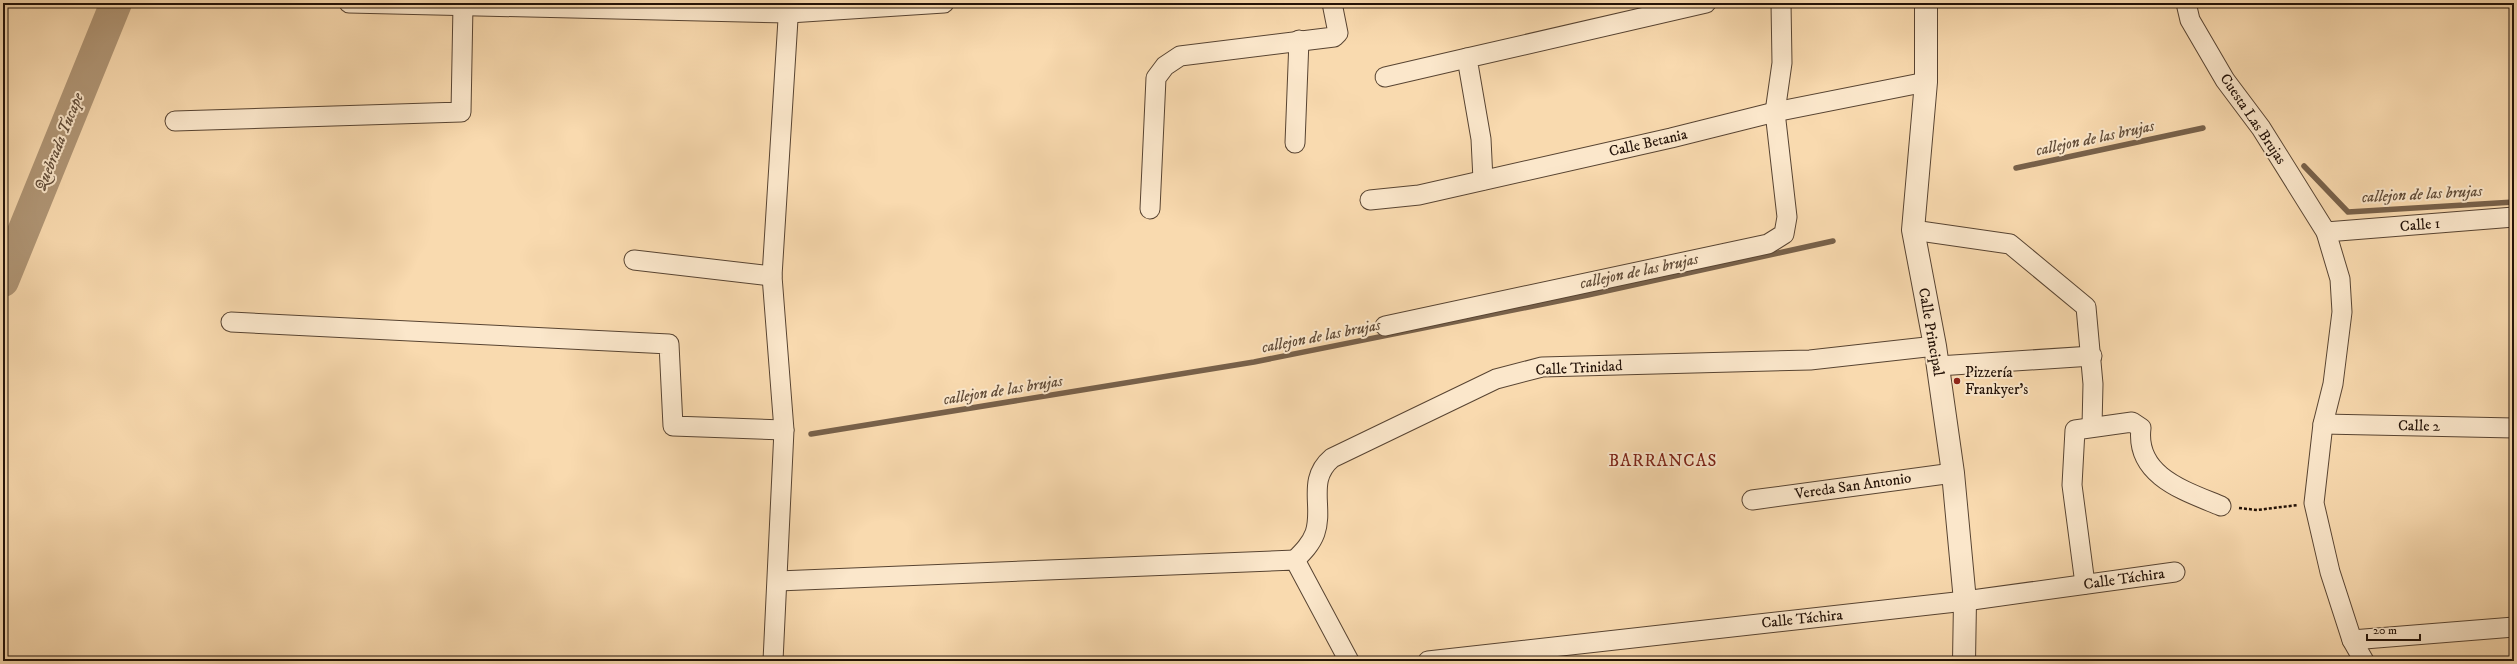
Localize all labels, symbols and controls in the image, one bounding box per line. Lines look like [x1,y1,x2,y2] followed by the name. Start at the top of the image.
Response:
[2216,70,2290,168] street label: Cuesta Las Brujas
[30,89,88,194] water label: Quebrada Tucape
[2034,115,2157,160] water label: callejon de las brujas
[1607,125,1690,161] street label: Calle Betania
[2361,181,2484,207] water label: callejon de las brujas
[2399,214,2441,236] street label: Calle 1
[1578,248,1701,293] water label: callejon de las brujas
[1914,286,1948,378] street label: Calle Principal
[1260,314,1383,357] water label: callejon de las brujas
[1535,356,1623,380] street label: Calle Trinidad
[1965,363,2028,399] place label: Pizzería Frankyer's
[942,371,1065,409] water label: callejon de las brujas
[1952,376,1962,386] marker: Pizzería Frankyer's
[2398,416,2441,436] street label: Calle 2
[1609,450,1717,472] district label: BARRANCAS
[1793,468,1912,504] street label: Vereda San Antonio
[2082,564,2166,594] street label: Calle Táchira
[1760,605,1844,633] street label: Calle Táchira
[2367,616,2420,642] scale bar
[2373,623,2397,638] text: 20 m

